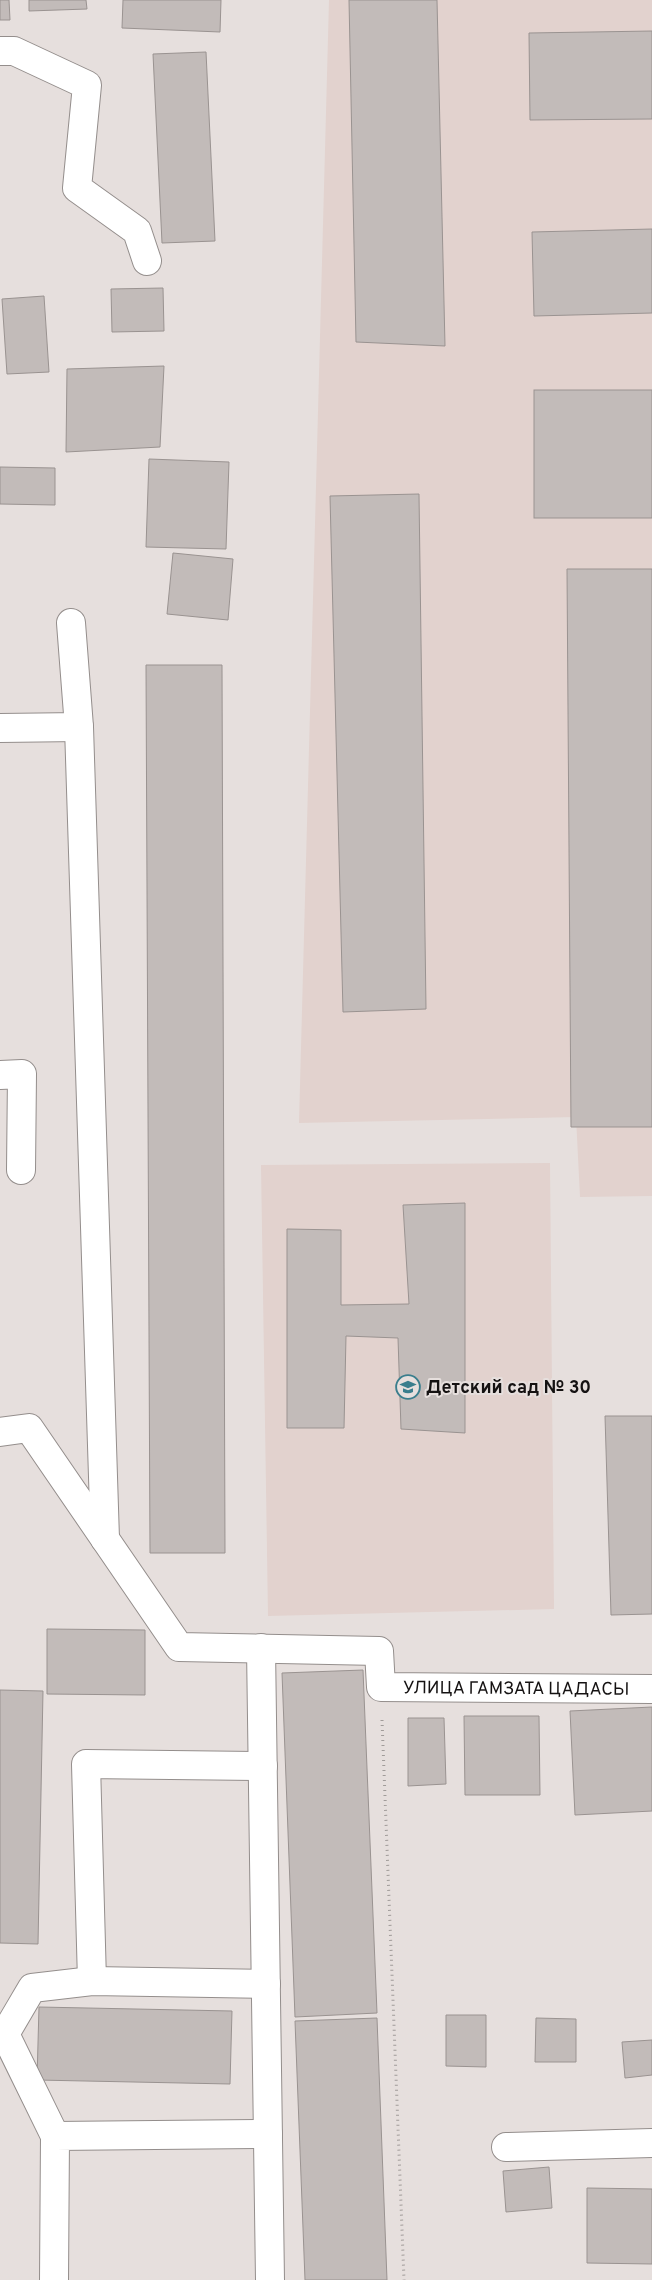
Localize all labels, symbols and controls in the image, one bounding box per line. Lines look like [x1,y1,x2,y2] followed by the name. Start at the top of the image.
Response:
[395,1374,421,1400] school or university icon: Детский сад № 30
[426,1377,591,1400] place label: Детский сад № 30
[403,1677,630,1702] street label: УЛИЦА ГАМЗАТА ЦАДАСЫ

